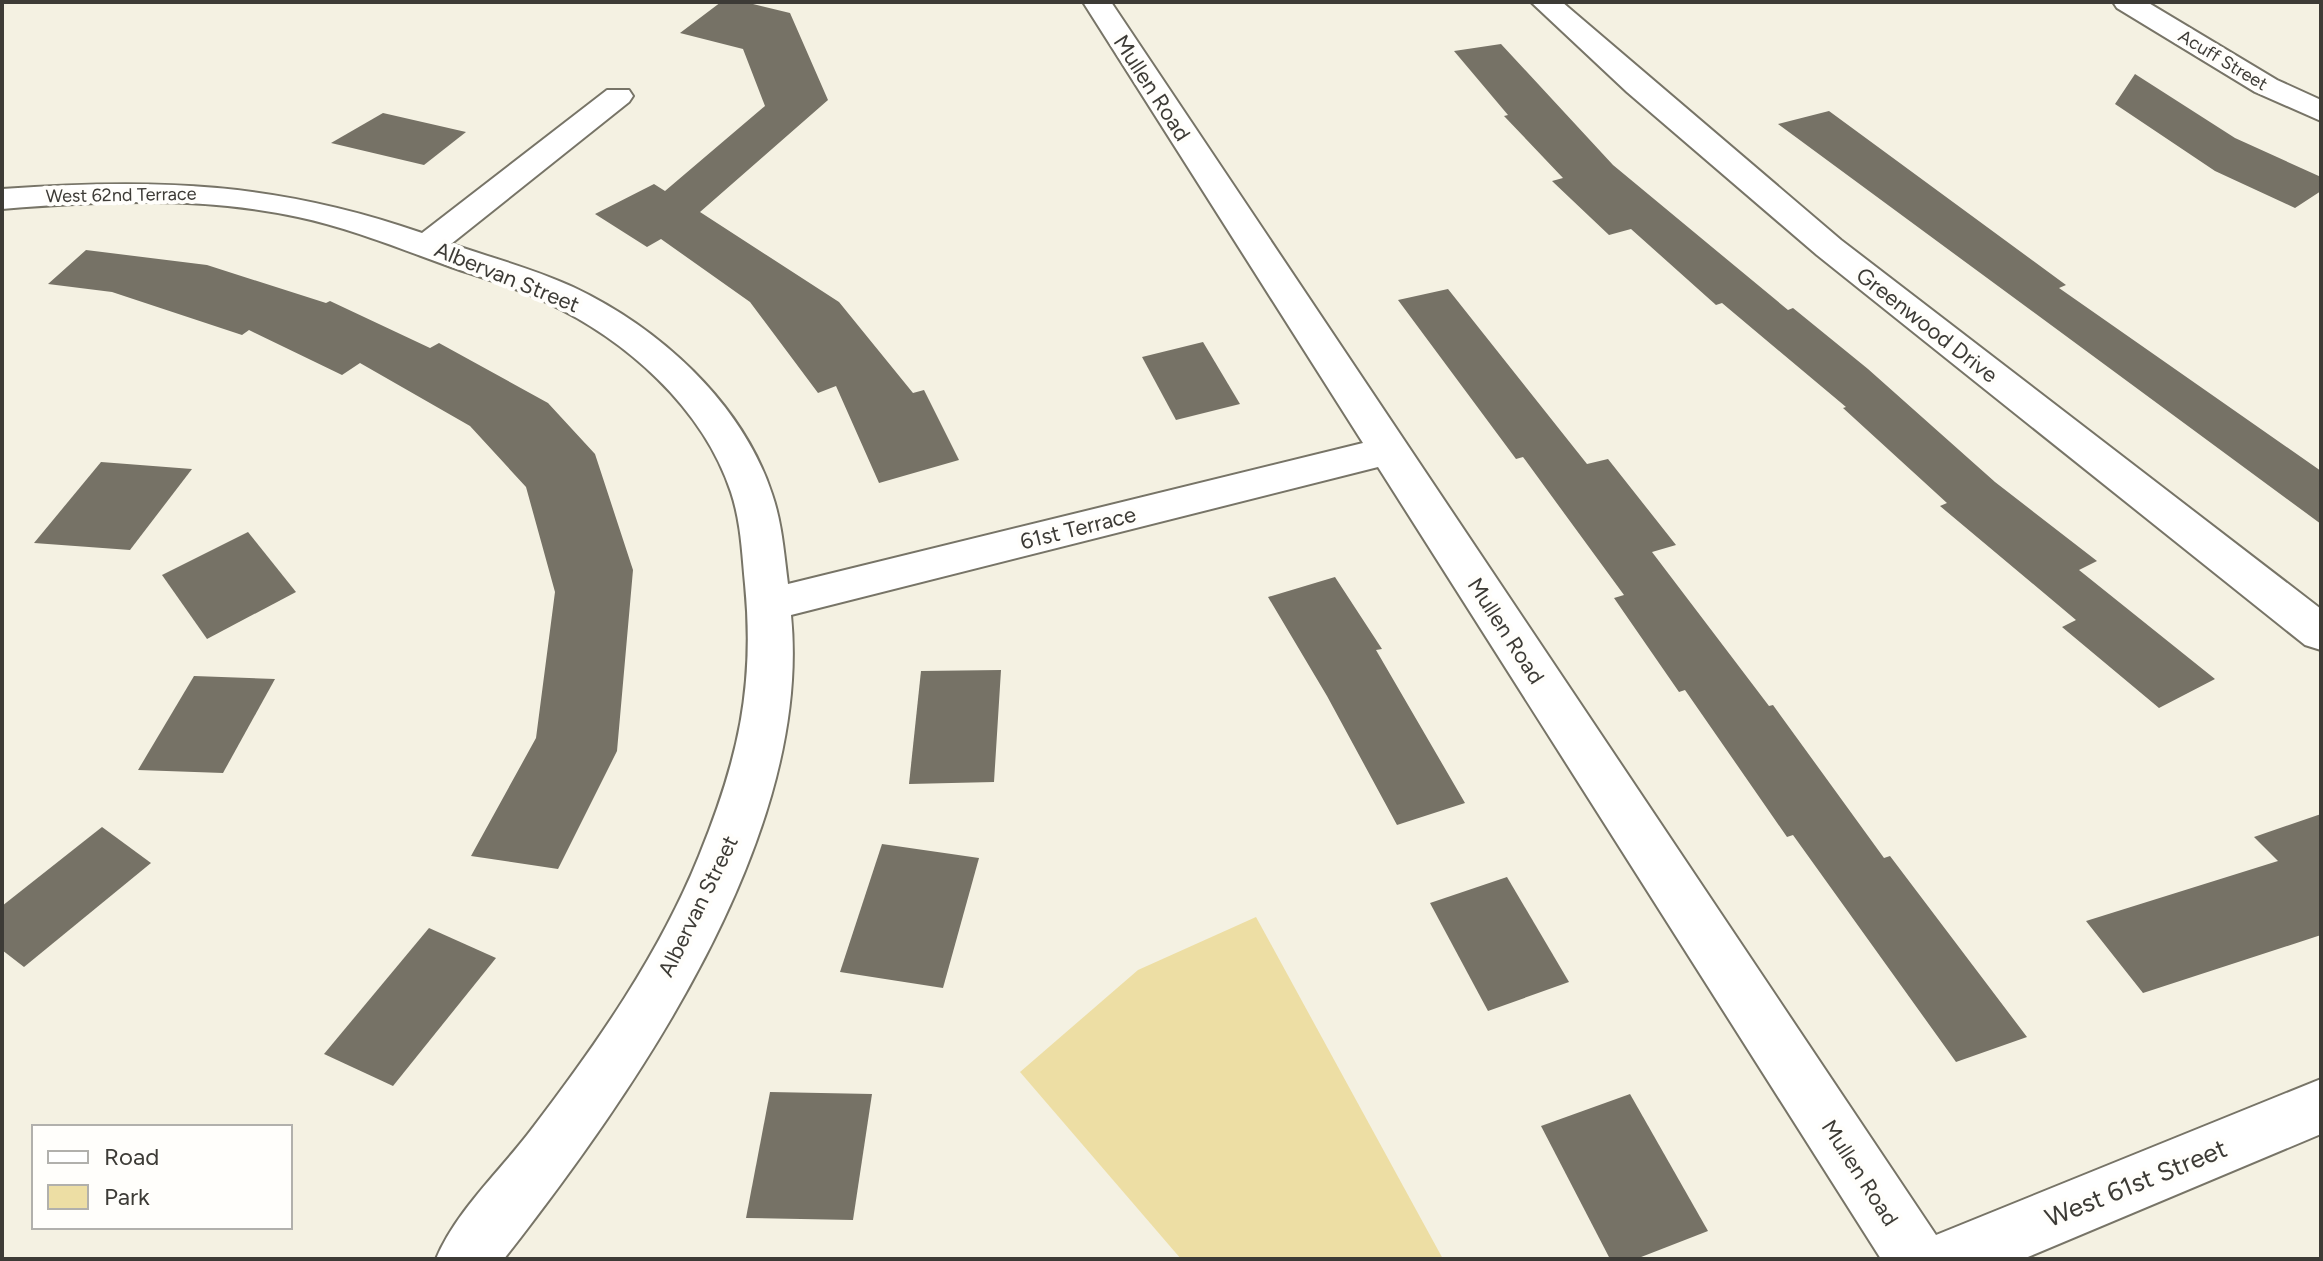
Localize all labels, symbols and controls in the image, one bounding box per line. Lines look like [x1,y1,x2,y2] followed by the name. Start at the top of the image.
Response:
[2174,25,2272,95] street label: Acuff Street
[1108,30,1196,146] street label: Mullen Road
[45,183,197,207] street label: West 62nd Terrace
[431,236,583,318] street label: Albervan Street
[1851,261,2003,389] street label: Greenwood Drive
[1017,501,1139,555] street label: 61st Terrace
[1462,573,1550,689] street label: Mullen Road
[652,831,744,981] street label: Albervan Street
[1816,1115,1904,1231] street label: Mullen Road
[32,1125,292,1229] legend
[2040,1132,2232,1234] street label: West 61st Street
[104,1142,159,1171] text: Road
[104,1182,150,1211] text: Park

